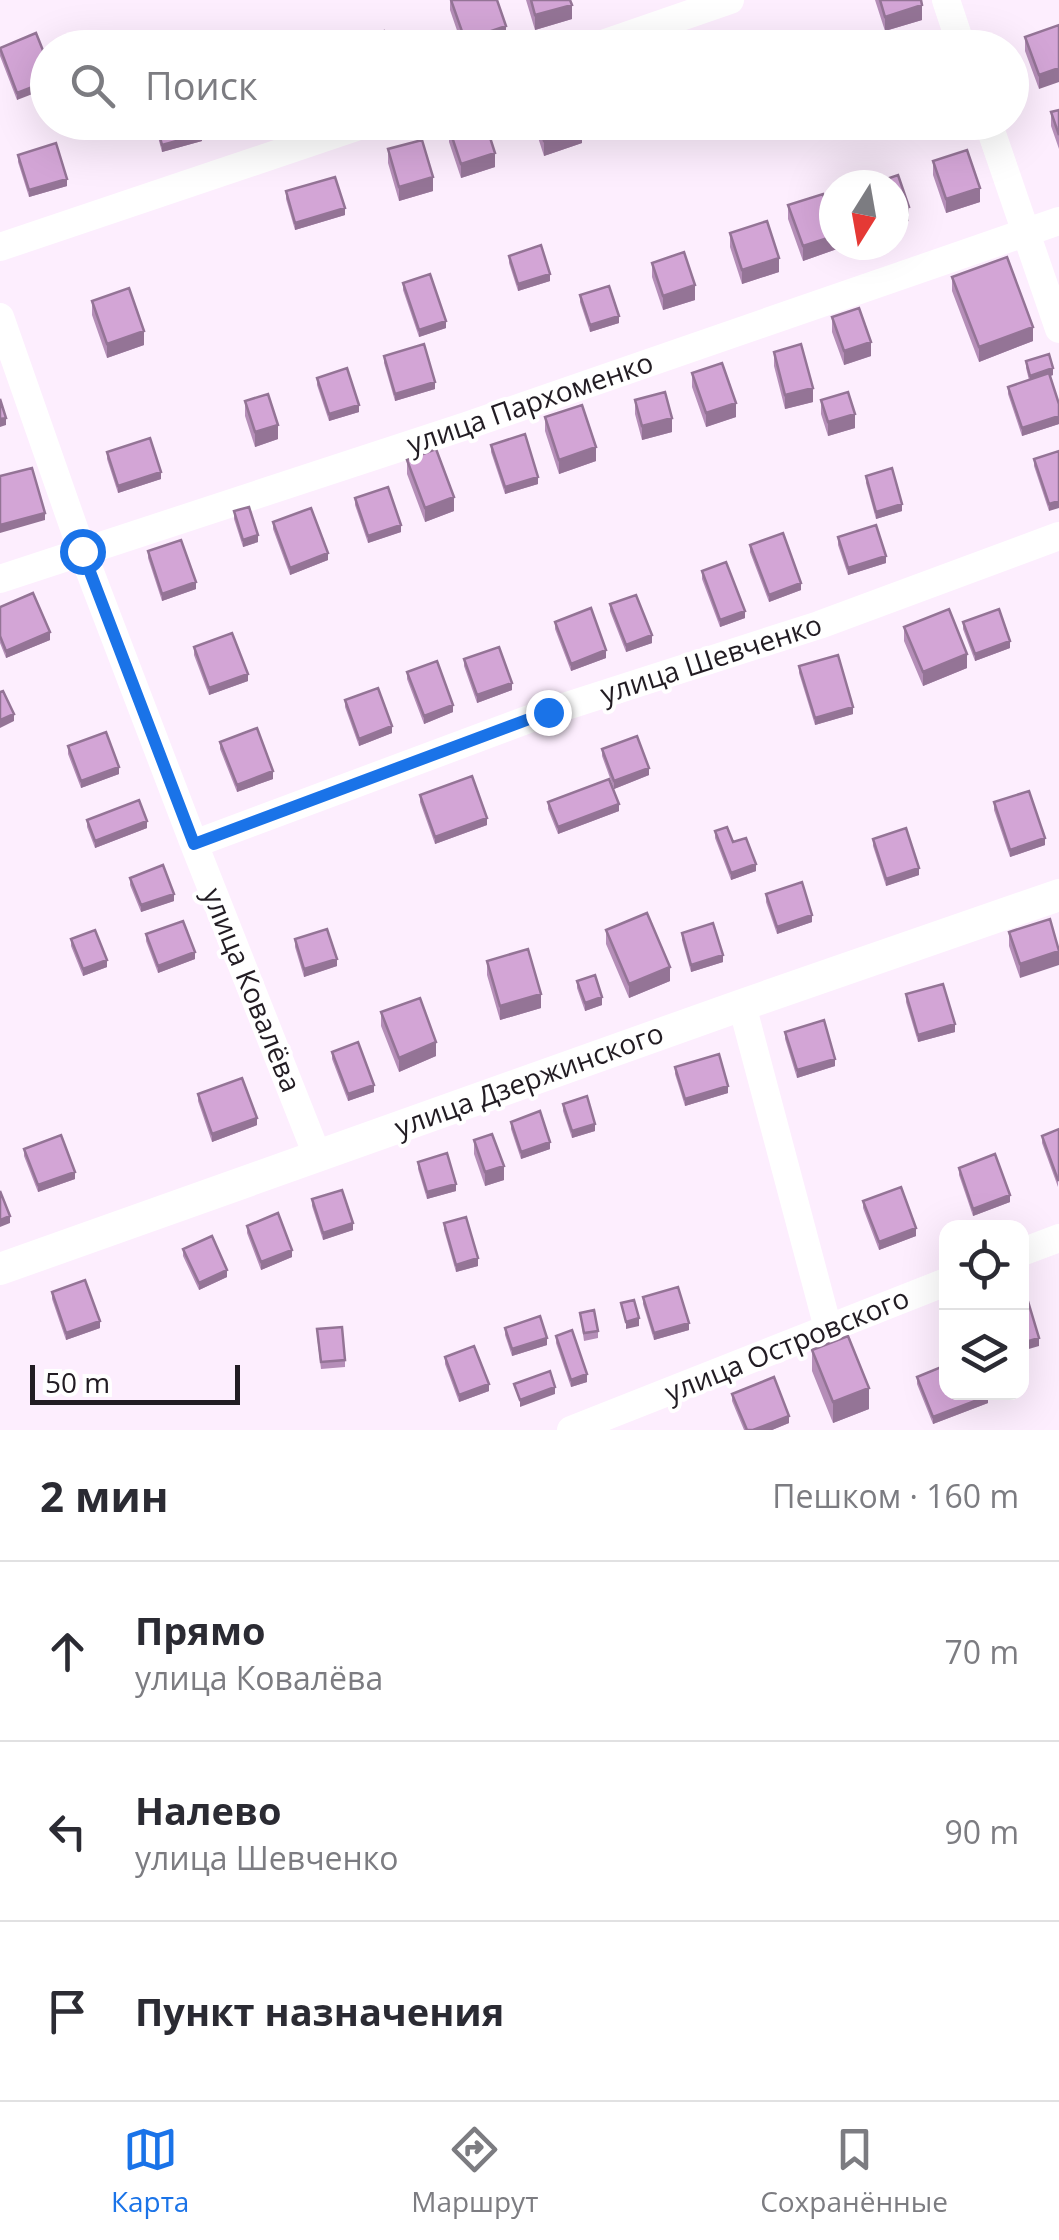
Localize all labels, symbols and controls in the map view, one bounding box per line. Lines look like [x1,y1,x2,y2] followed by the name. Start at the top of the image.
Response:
[30,30,1029,140] search box
[65,58,120,113] icon: search
[145,59,258,111] text: Поиск
[819,170,909,260] north arrow
[401,342,658,462] street label: улица Пархоменко
[60,529,106,575] route start
[595,604,826,712] street label: улица Шевченко
[526,690,572,736] route end
[195,882,311,1097] street label: улица Ковалёва
[389,1013,668,1145] street label: улица Дзержинского
[939,1220,1029,1400] map controls
[939,1220,1029,1310] button: locate
[659,1278,914,1410] street label: улица Островского
[939,1310,1029,1400] button: layers
[30,1360,240,1404] scale bar
[45,1363,110,1401] text: 50 m
[40,1467,168,1524] text: 2 мин
[772,1474,1019,1517] text: Пешком · 160 m
[135,1604,266,1656] text: Прямо
[40,1624,95,1679] icon: ahead
[944,1630,1019,1673] text: 70 m
[135,1656,383,1699] text: улица Ковалёва
[135,1784,281,1836] text: Налево
[40,1804,95,1859] icon: left
[944,1810,1019,1853] text: 90 m
[135,1836,399,1879] text: улица Шевченко
[40,1984,95,2039] icon: arrive
[135,1985,504,2037] text: Пункт назначения
[111,2122,189,2220] tab: Карта
[411,2122,538,2220] tab: Маршрут
[760,2122,948,2220] tab: Сохранённые

